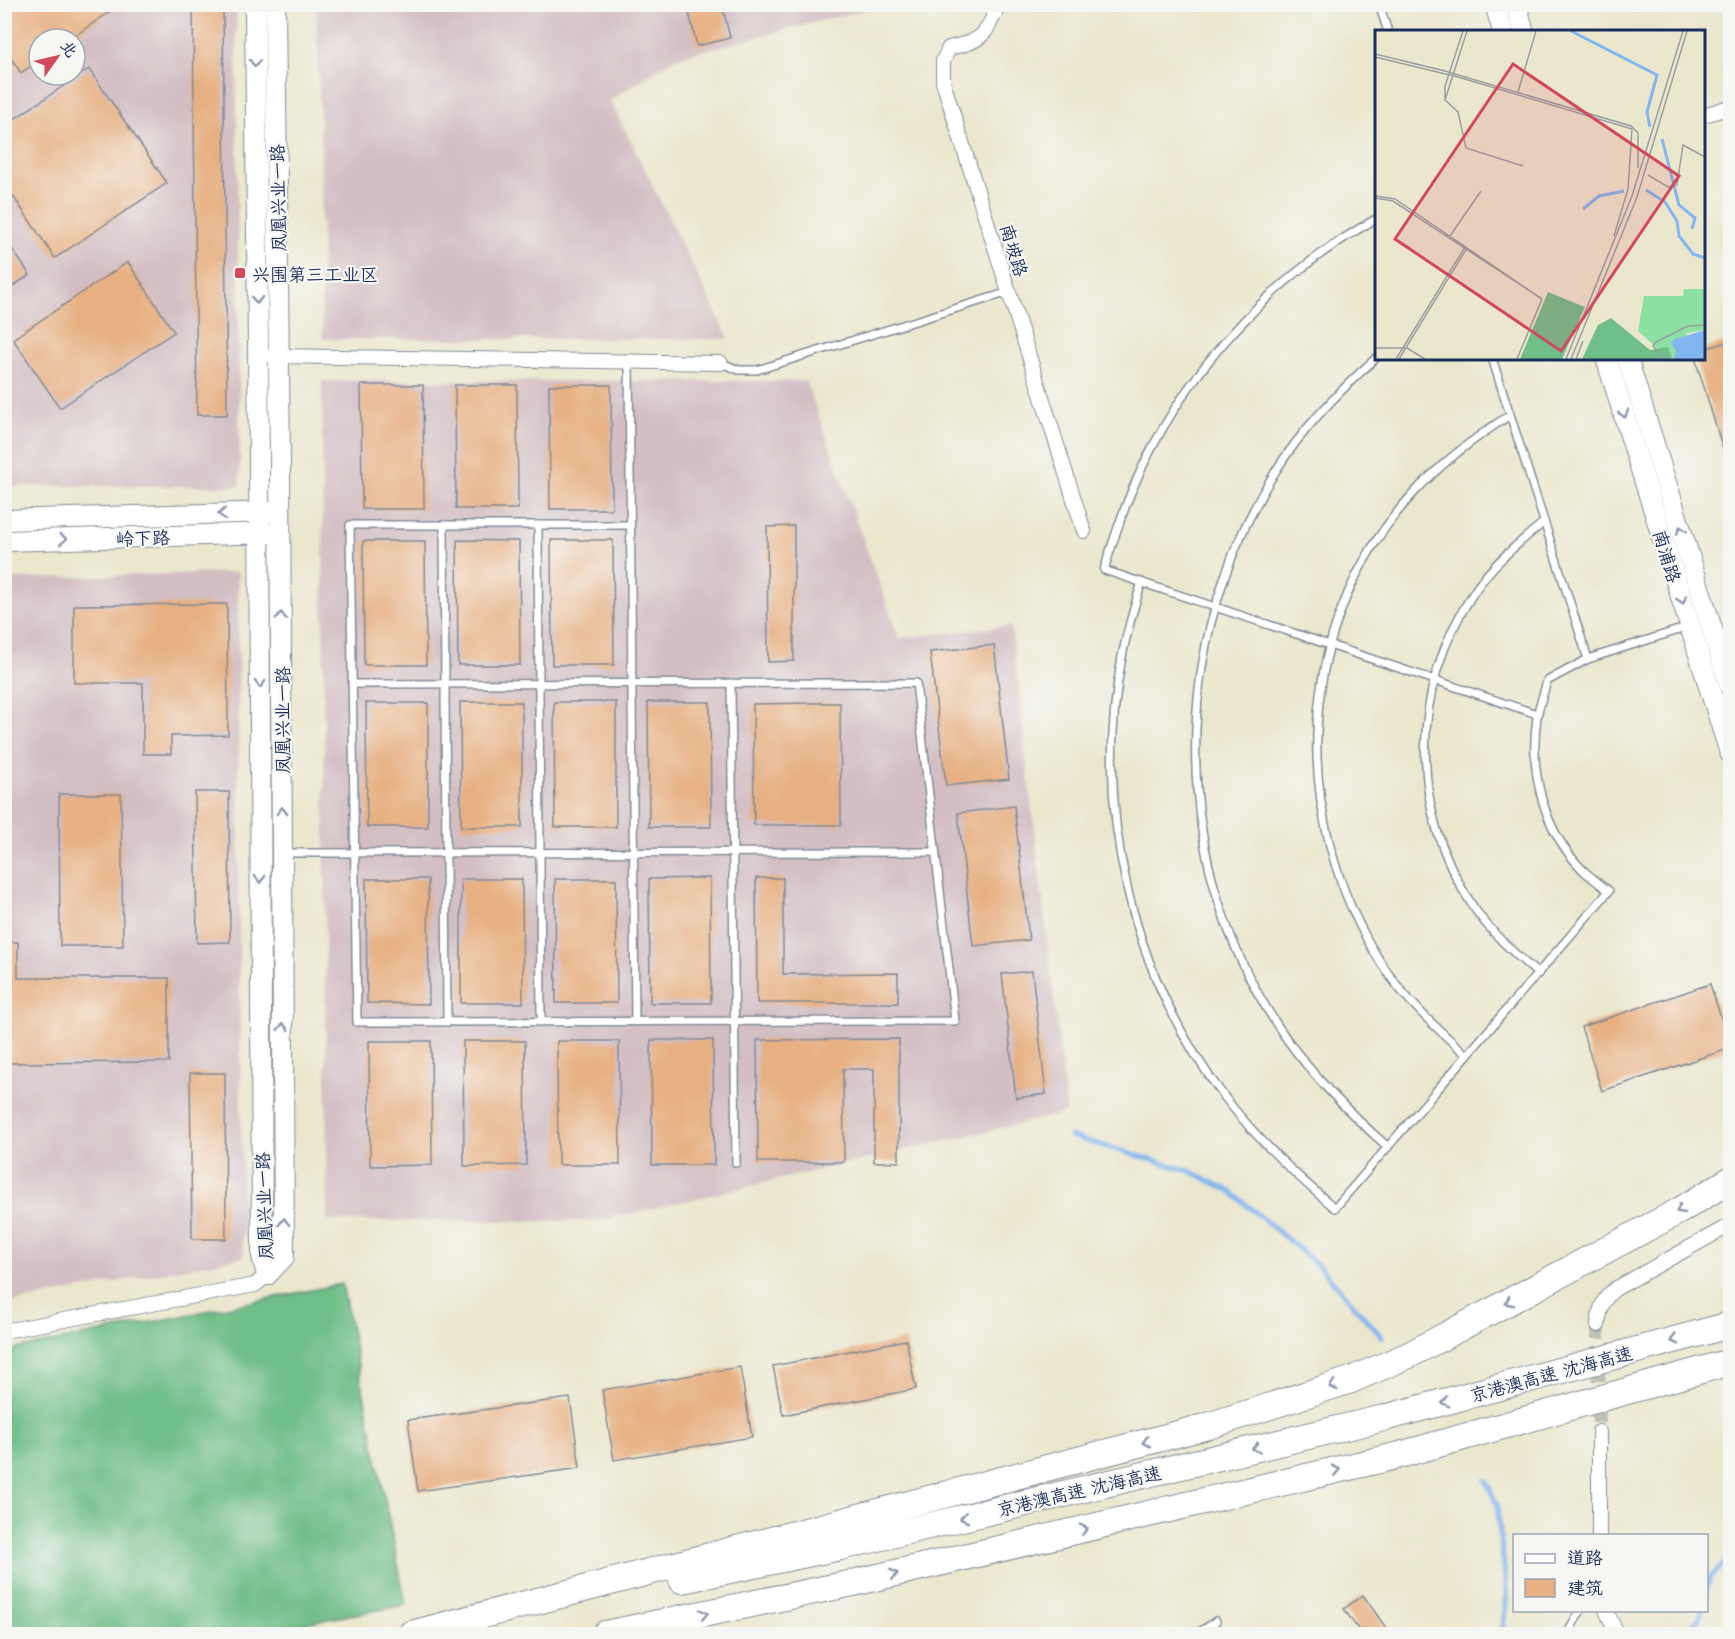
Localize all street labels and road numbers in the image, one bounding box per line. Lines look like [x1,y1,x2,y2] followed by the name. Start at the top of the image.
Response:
[263,144,291,252] street label: 凤凰兴业一路
[994,220,1036,280] street label: 南坡路
[116,523,170,551] street label: 岭下路
[1647,526,1689,586] street label: 南浦路
[268,666,295,774] street label: 凤凰兴业一路
[248,1152,278,1260] street label: 凤凰兴业一路
[1466,1338,1636,1408] street label: 京港澳高速 沈海高速
[994,1458,1164,1522] street label: 京港澳高速 沈海高速

